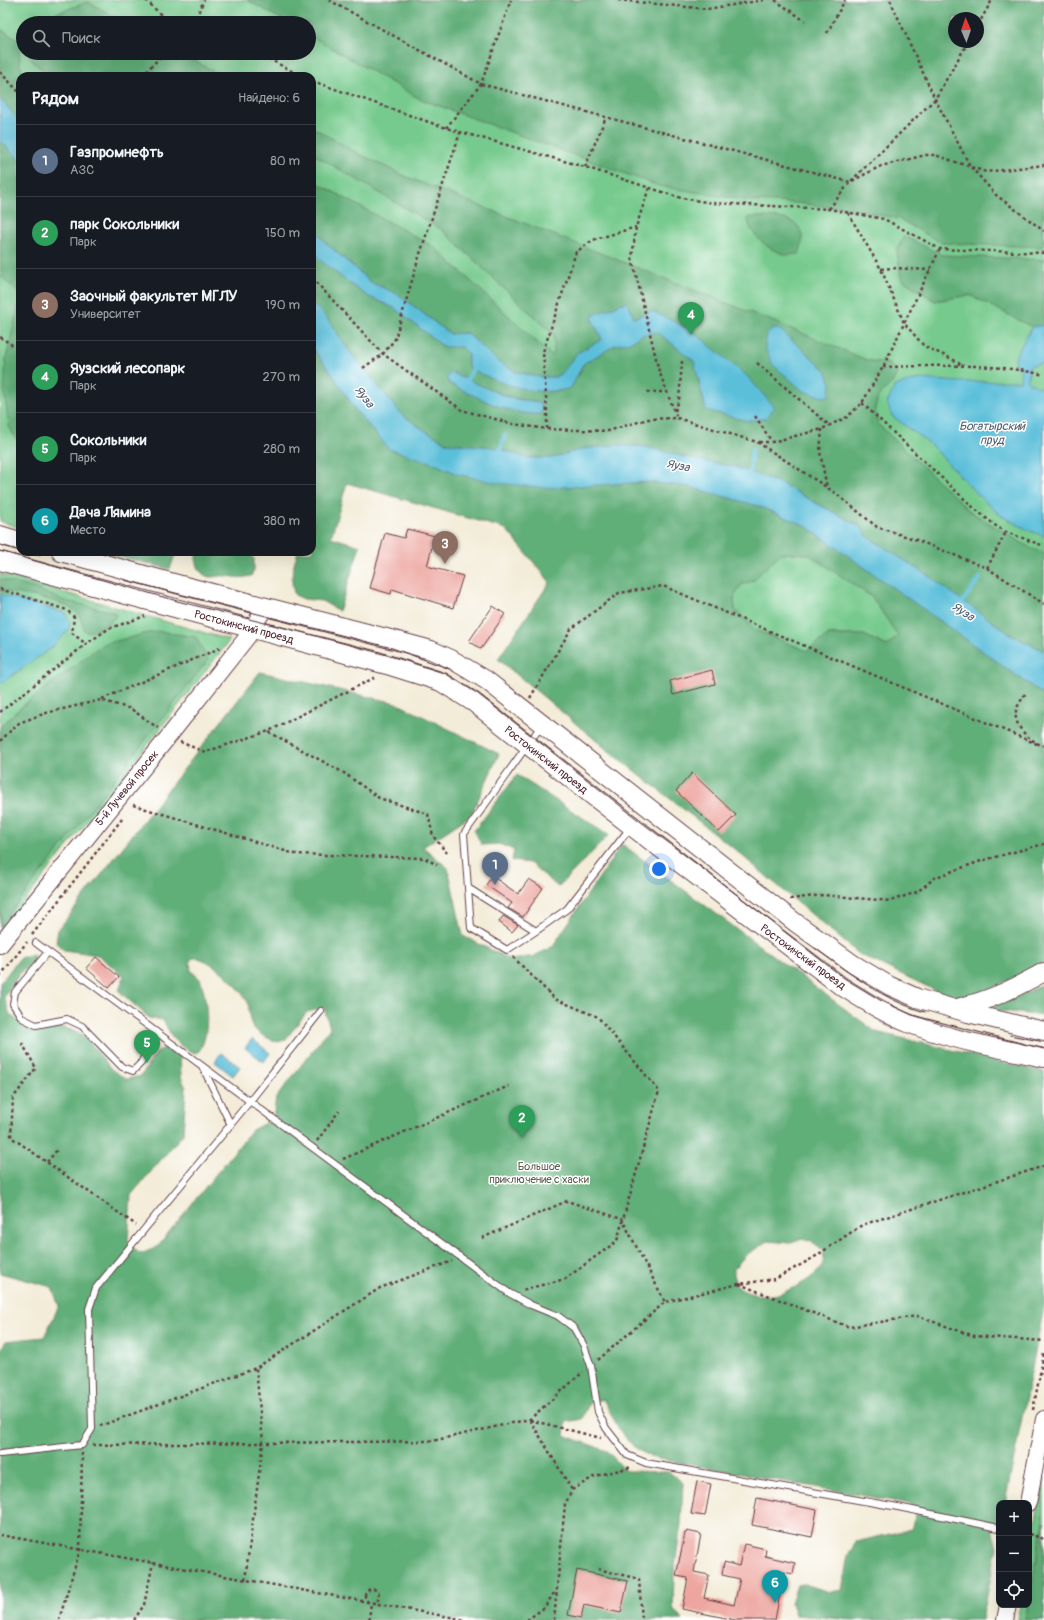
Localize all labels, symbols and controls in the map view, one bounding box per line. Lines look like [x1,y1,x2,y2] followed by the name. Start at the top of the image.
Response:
[948,12,984,48] north arrow
[16,16,316,60] search box
[30,27,52,49] icon: search
[62,29,101,48] text: Поиск
[32,88,79,109] text: Рядом
[238,90,300,106] text: Найдено: 6
[70,143,164,162] text: Газпромнефть
[42,153,48,169] text: 1
[270,153,300,169] text: 80 m
[70,162,94,178] text: АЗС
[70,215,179,234] text: парк Сокольники
[41,225,49,241] text: 2
[265,225,300,241] text: 150 m
[70,234,97,250] text: Парк
[70,287,237,306] text: Заочный факультет МГЛУ
[41,297,49,313] text: 3
[265,297,300,313] text: 190 m
[678,302,704,335] pin: 4
[70,306,141,322] text: Университет
[70,359,185,378] text: Яузский лесопарк
[41,369,49,385] text: 4
[263,369,300,385] text: 270 m
[70,378,97,394] text: Парк
[351,383,378,412] water label: Яуза
[959,419,1026,448] water label: Богатырский пруд
[70,431,146,450] text: Сокольники
[41,441,49,457] text: 5
[263,441,300,457] text: 280 m
[70,450,97,466] text: Парк
[665,456,692,476] water label: Яуза
[70,503,151,522] text: Дача Лямина
[41,513,49,529] text: 6
[263,513,300,529] text: 380 m
[70,522,106,538] text: Место
[432,531,458,564] pin: 3
[949,599,978,625] water label: Яуза
[193,608,295,647] street label: Ростокинский проезд
[502,723,591,797] street label: Ростокинский проезд
[93,748,162,828] street label: 5-й Лучевой просек
[482,852,508,885] pin: 1
[649,859,669,879] your location
[758,922,848,992] street label: Ростокинский проезд
[134,1030,160,1063] pin: 5
[509,1105,535,1138] pin: 2
[489,1160,589,1186] park label: Большое приключение с хаски
[996,1500,1032,1608] map controls
[996,1500,1032,1536] button: +
[996,1536,1032,1572] button: −
[762,1570,788,1603] pin: 6
[996,1572,1032,1608] button: locate

